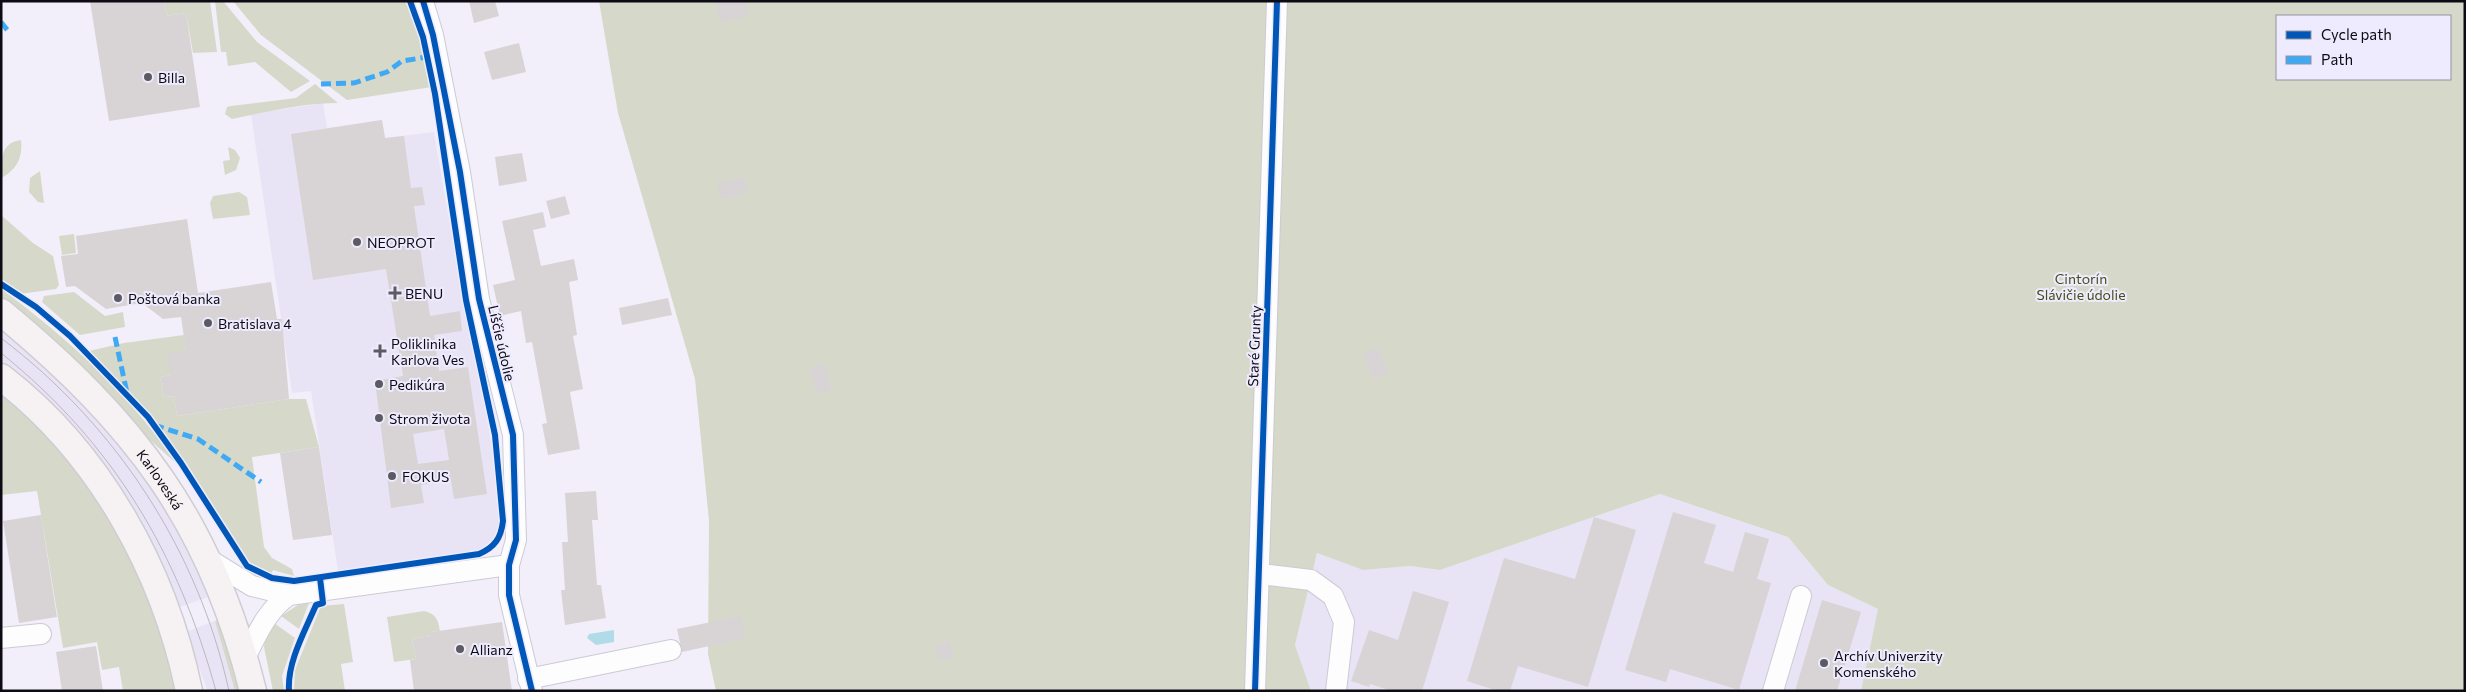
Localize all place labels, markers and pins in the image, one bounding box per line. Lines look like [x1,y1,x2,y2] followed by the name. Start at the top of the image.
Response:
[158,69,185,86] place label: Billa
[142,71,154,83] marker: Billa
[367,234,435,251] place label: NEOPROT
[351,236,363,248] marker: NEOPROT
[405,285,443,302] place label: BENU
[389,287,401,299] marker: BENU
[128,290,220,307] place label: Poštová banka
[112,292,124,304] marker: Poštová banka
[218,315,292,332] place label: Bratislava 4
[202,317,214,329] marker: Bratislava 4
[391,335,464,368] place label: Poliklinika Karlova Ves
[373,344,387,358] marker: Poliklinika Karlova Ves
[389,376,445,393] place label: Pedikúra
[373,378,385,390] marker: Pedikúra
[389,410,470,427] place label: Strom života
[373,412,385,424] marker: Strom života
[402,468,449,485] place label: FOKUS
[386,470,398,482] marker: FOKUS
[470,641,513,658] place label: Allianz
[454,643,466,655] marker: Allianz
[1834,647,1943,680] place label: Archív Univerzity Komenského
[1818,657,1830,669] marker: Archív Univerzity Komenského

